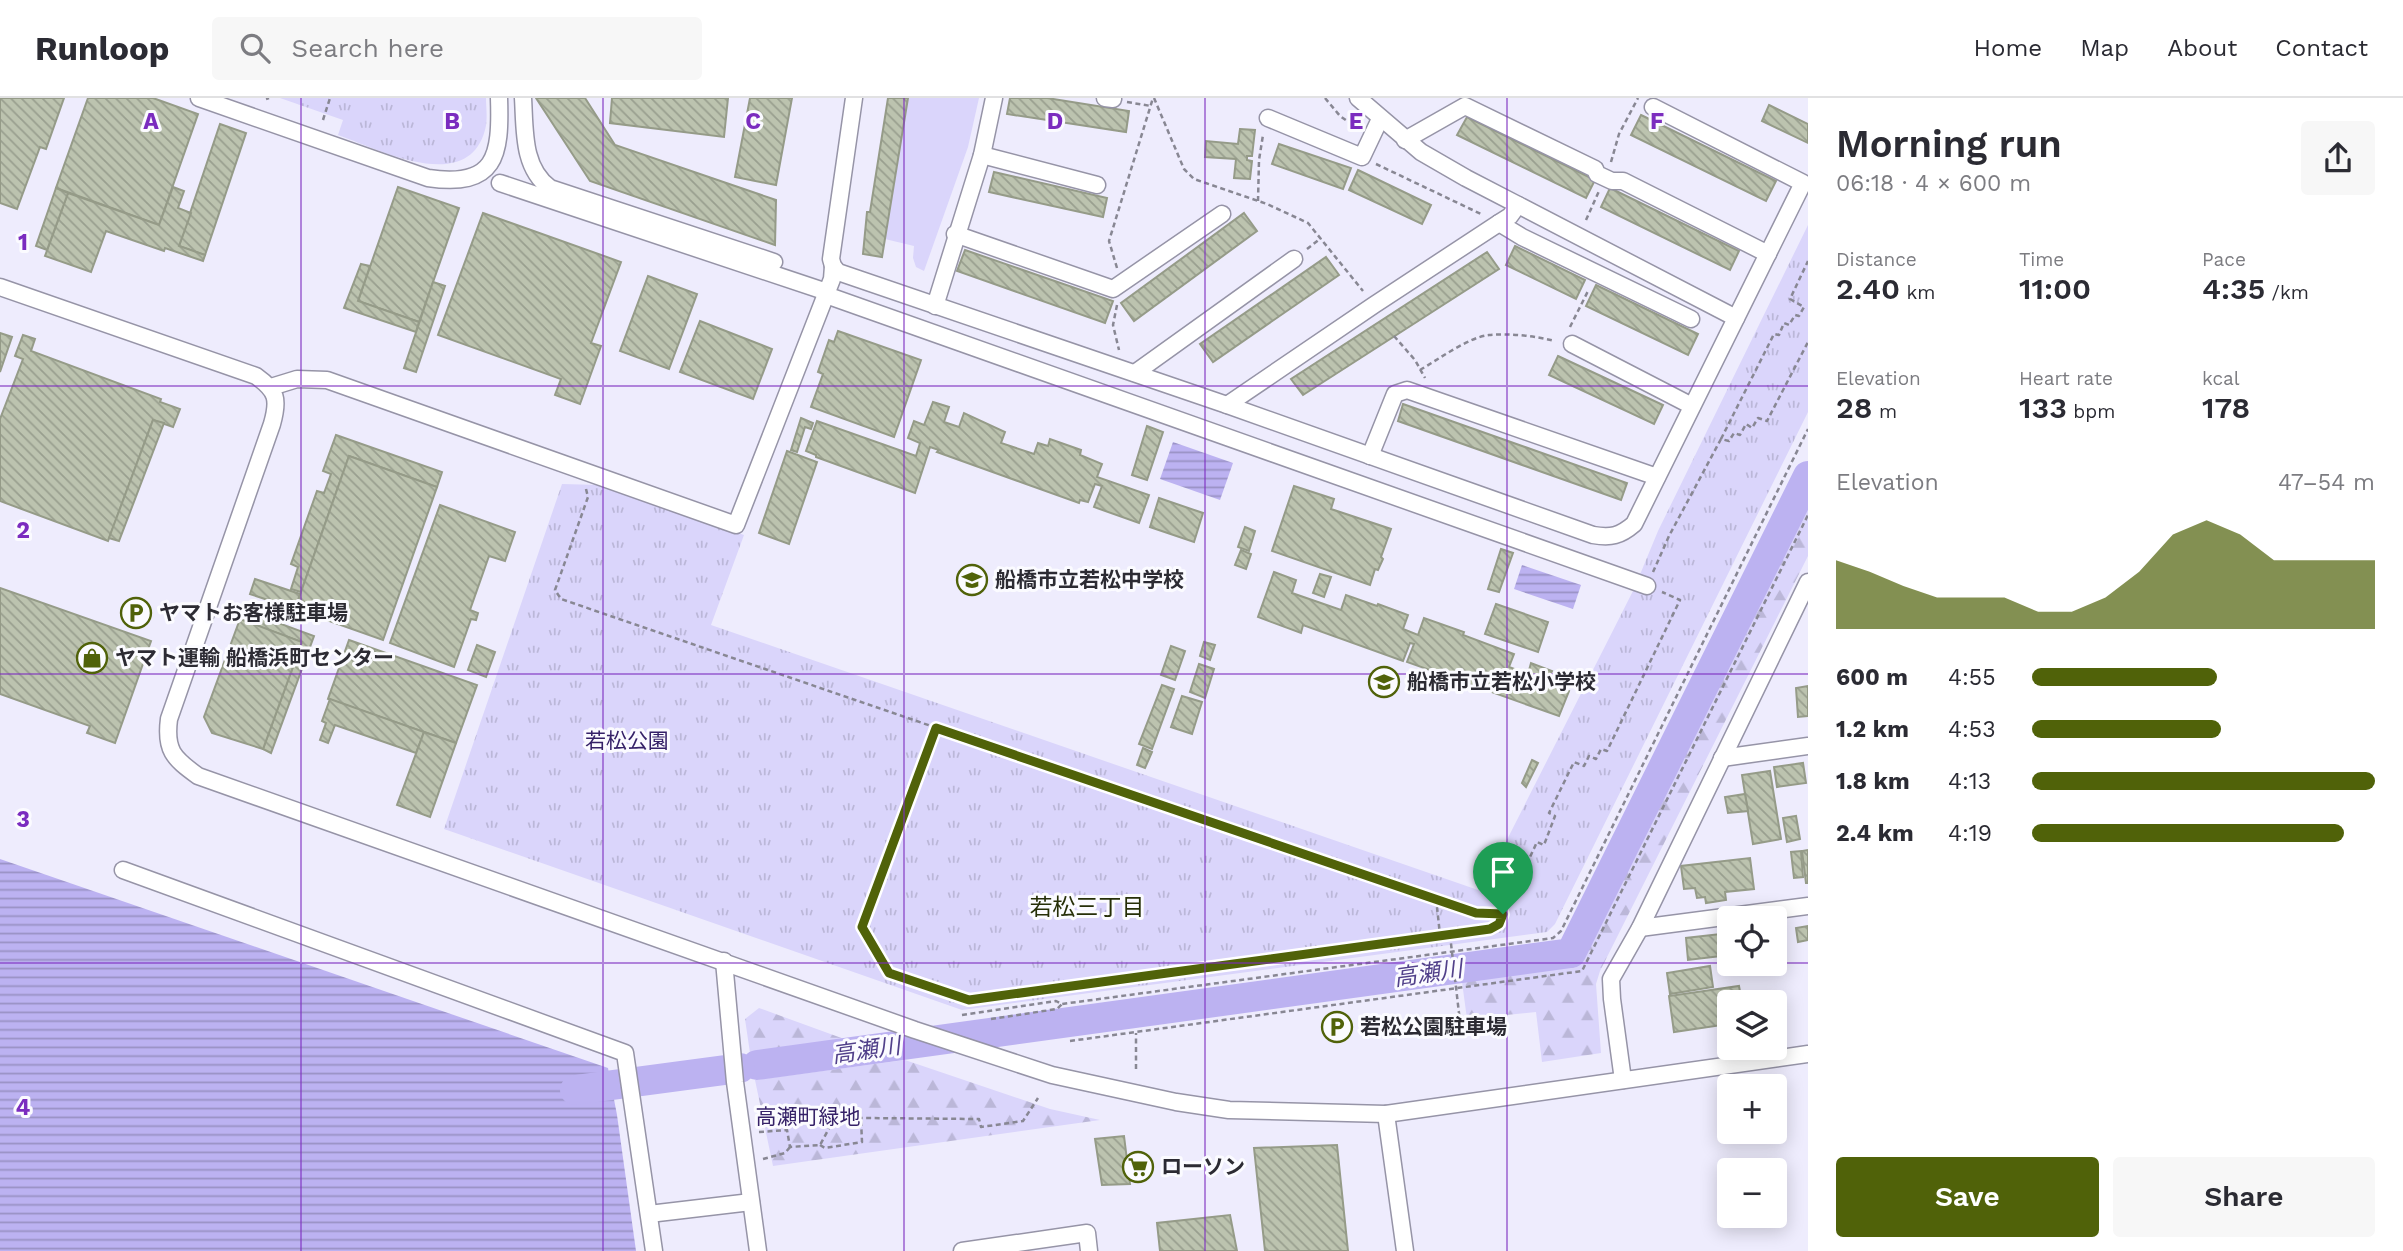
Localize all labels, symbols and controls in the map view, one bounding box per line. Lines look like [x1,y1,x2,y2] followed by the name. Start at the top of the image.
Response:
[212,17,702,80] search box
[35,29,170,68] text: Runloop
[236,29,274,67] icon: search
[292,33,444,63] text: Search here
[1974,34,2042,62] text: Home
[2080,34,2129,62] text: Map
[2167,34,2237,62] text: About
[2275,34,2368,62] text: Contact
[143,108,159,135] text: A
[444,108,460,135] text: B
[745,108,761,135] text: C
[1047,108,1063,135] text: D
[1349,108,1363,135] text: E
[1650,108,1664,135] text: F
[2301,121,2375,195] button: share
[1836,122,2062,166] text: Morning run
[1836,170,2031,197] text: 06:18 · 4 × 600 m
[18,229,28,256] text: 1
[1836,248,1917,271] text: Distance
[2019,248,2064,271] text: Time
[2202,248,2246,271] text: Pace
[1836,271,1900,306] text: 2.40
[2019,271,2091,306] text: 11:00
[2202,271,2265,306] text: 4:35
[1900,281,1935,304] text: km
[2265,281,2309,304] text: /km
[1836,367,1921,390] text: Elevation
[2019,367,2113,390] text: Heart rate
[2202,367,2240,390] text: kcal
[1836,390,1872,425] text: 28
[2019,390,2067,425] text: 133
[2202,390,2250,425] text: 178
[1872,400,1897,423] text: m
[2067,400,2115,423] text: bpm
[1836,469,1939,496] text: Elevation
[2278,469,2375,496] text: 47–54 m
[16,517,30,544] text: 2
[955,563,989,597] school or university icon: 船橋市立若松中学校
[995,567,1184,592] place label: 船橋市立若松中学校
[119,596,153,630] parking icon: ヤマトお客様駐車場
[159,600,348,625] place label: ヤマトお客様駐車場
[75,641,109,675] shop icon: ヤマト運輸 船橋浜町センター
[115,645,394,670] place label: ヤマト運輸 船橋浜町センター
[1836,664,1908,691] text: 600 m
[1948,664,1996,691] text: 4:55
[1367,665,1401,699] school or university icon: 船橋市立若松小学校
[1407,669,1596,694] place label: 船橋市立若松小学校
[1836,716,1909,743] text: 1.2 km
[1948,716,1996,743] text: 4:53
[585,728,669,753] park label: 若松公園
[1836,768,1910,795] text: 1.8 km
[1948,768,1991,795] text: 4:13
[16,806,30,833] text: 3
[1836,820,1914,847] text: 2.4 km
[1948,820,1992,847] text: 4:19
[1473,842,1533,914] pin
[1484,853,1522,891] icon: arrive
[1030,894,1145,921] district label: 若松三丁目
[1717,906,1787,1228] map controls
[1717,906,1787,976] button: locate
[1392,955,1467,992] water label: 高瀬川
[1717,990,1787,1060] button: layers
[1320,1010,1354,1044] parking icon: 若松公園駐車場
[1360,1014,1507,1039] place label: 若松公園駐車場
[830,1032,905,1069] water label: 高瀬川
[1717,1074,1787,1144] button: +
[16,1094,31,1121] text: 4
[756,1104,861,1129] park label: 高瀬町緑地
[1121,1150,1155,1184] supermarket icon: ローソン
[1161,1154,1245,1179] place label: ローソン
[1836,1157,2099,1237] button: Save
[2113,1157,2375,1237] button: Share
[1717,1158,1787,1228] button: −

